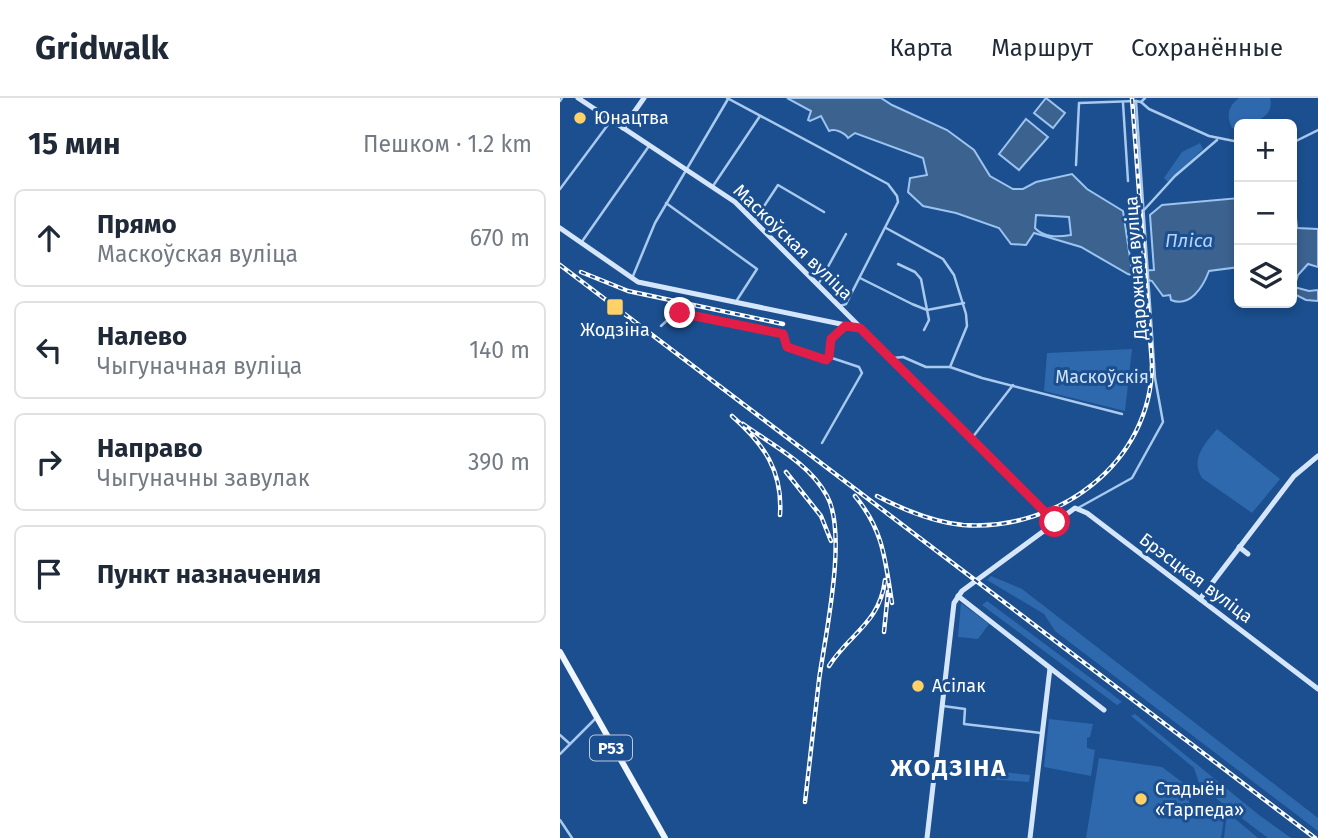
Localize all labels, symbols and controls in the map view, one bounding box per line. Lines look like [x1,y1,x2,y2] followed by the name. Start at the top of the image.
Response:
[35,28,169,68] text: Gridwalk
[890,34,953,62] text: Карта
[991,34,1093,62] text: Маршрут
[1131,34,1283,62] text: Сохранённые
[594,107,669,129] place label: Юнацтва
[572,110,588,126] marker: Юнацтва
[1234,119,1297,308] map controls
[1234,119,1297,182] button: +
[28,126,121,162] text: 15 мин
[363,130,532,158] text: Пешком · 1.2 km
[729,179,857,305] street label: Маскоўская вуліца
[1234,182,1297,245] button: −
[1120,195,1152,342] street label: Дарожная вуліца
[97,209,177,240] text: Прямо
[30,219,68,257] icon: ahead
[470,224,530,252] text: 670 m
[1165,229,1213,252] water label: Пліса
[97,240,298,268] text: Маскоўская вуліца
[1234,245,1297,308] button: layers
[605,297,625,317] marker: Жодзіна
[664,297,695,328] route end
[580,319,650,341] place label: Жодзіна
[97,321,187,352] text: Налево
[30,331,68,369] icon: left
[469,336,530,364] text: 140 m
[97,352,302,380] text: Чыгуначная вуліца
[1055,366,1149,388] park label: Маскоўскія
[97,433,203,464] text: Направо
[30,443,68,481] icon: right
[468,448,530,476] text: 390 m
[97,464,310,492] text: Чыгуначны завулак
[1039,506,1070,537] route start
[1135,528,1257,628] street label: Брэсцкая вуліца
[30,555,68,593] icon: arrive
[97,559,321,590] text: Пункт назначения
[932,675,986,697] place label: Асілак
[910,678,926,694] marker: Асілак
[590,736,632,761] road number: Р53
[890,754,1007,782] district label: ЖОДЗІНА
[1155,778,1244,821] place label: Стадыён «Тарпеда»
[1133,791,1149,807] marker: Стадыён «Тарпеда»

